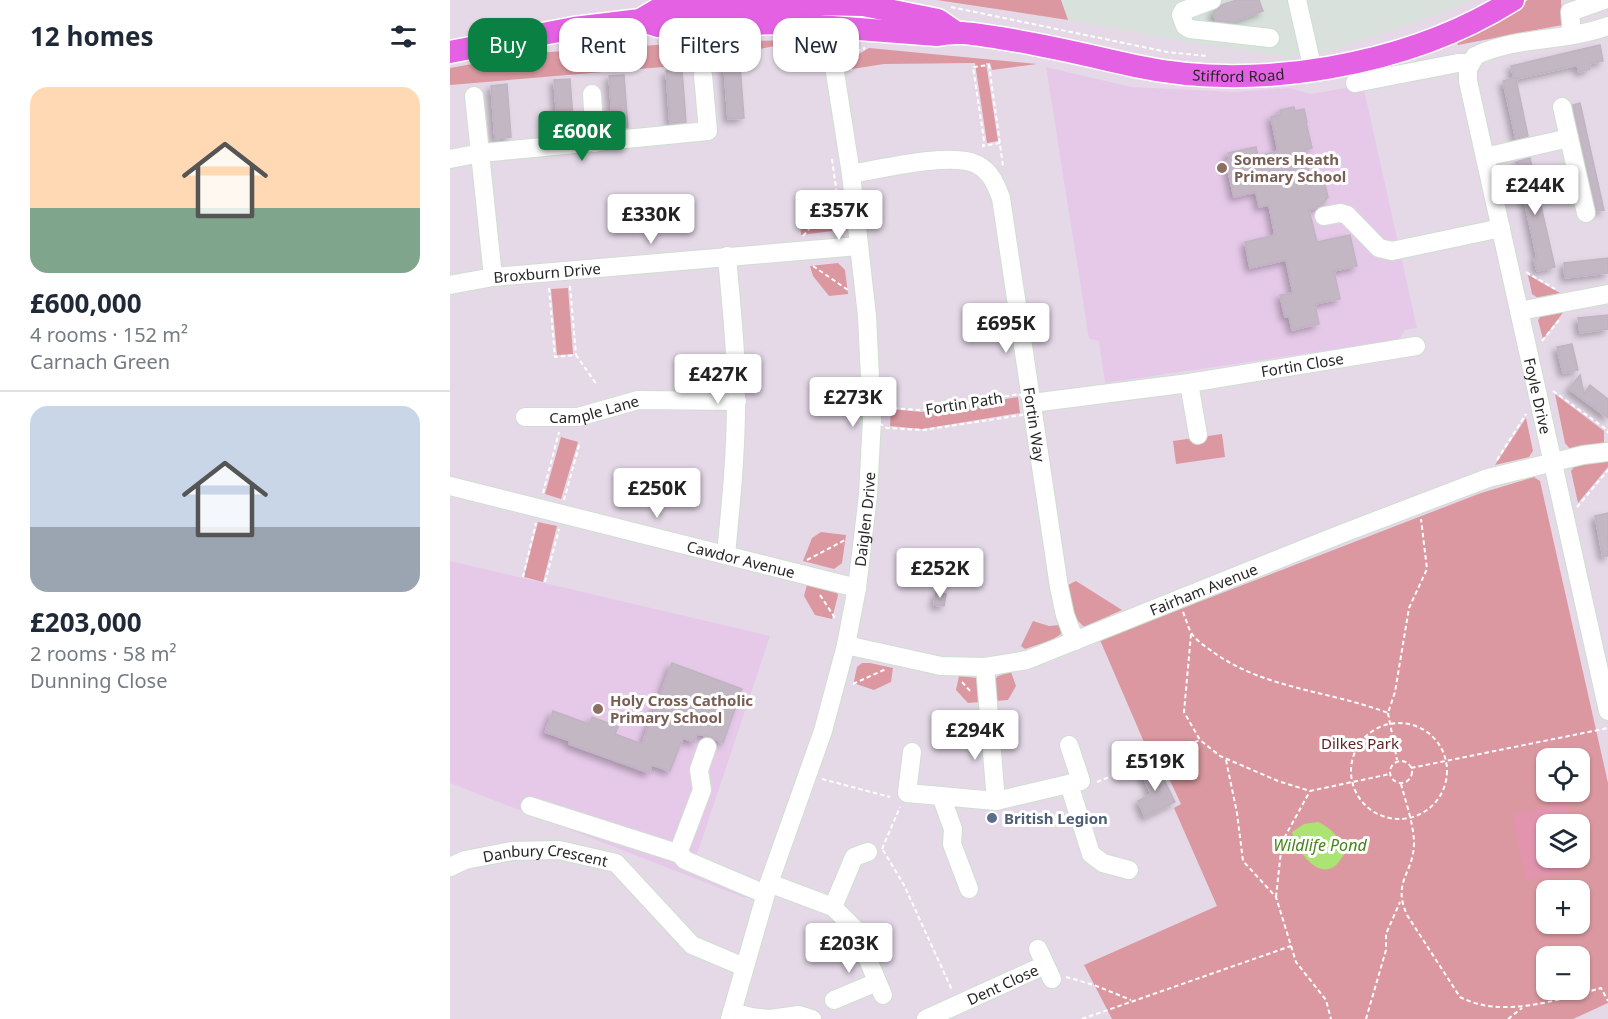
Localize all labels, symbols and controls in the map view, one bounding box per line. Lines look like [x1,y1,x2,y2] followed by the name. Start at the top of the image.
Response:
[30,18,154,54] text: 12 homes
[468,18,547,72] chip: Buy
[559,18,647,72] chip: Rent
[659,18,761,72] chip: Filters
[773,18,859,72] chip: New
[387,20,420,53] icon: filters
[1192,64,1285,86] street label: Stifford Road
[540,111,624,162] pin: £600K
[552,117,612,144] text: £600K
[171,126,279,234] icon: home
[1234,149,1346,186] place label: Somers Heath Primary School
[1215,161,1229,175] marker: Somers Heath Primary School
[1493,165,1577,216] pin: £244K
[1505,171,1565,198] text: £244K
[797,190,881,241] pin: £357K
[609,194,693,245] pin: £330K
[809,196,869,223] text: £357K
[621,200,681,227] text: £330K
[493,258,601,287] street label: Broxburn Drive
[30,285,142,321] text: £600,000
[964,303,1048,354] pin: £695K
[976,309,1036,336] text: £695K
[30,321,188,348] text: 4 rooms · 152 m²
[30,348,170,375] text: Carnach Green
[1259,348,1345,381] street label: Fortin Close
[676,354,760,405] pin: £427K
[1520,356,1556,436] street label: Foyle Drive
[688,360,748,387] text: £427K
[811,377,895,428] pin: £273K
[823,383,883,410] text: £273K
[1019,386,1050,464] street label: Fortin Way
[924,387,1004,419] street label: Fortin Path
[549,390,641,427] street label: Cample Lane
[171,445,279,553] icon: home
[615,468,699,519] pin: £250K
[850,471,879,568] street label: Daiglen Drive
[627,474,687,501] text: £250K
[685,536,797,582] street label: Cawdor Avenue
[898,548,982,599] pin: £252K
[910,554,970,581] text: £252K
[1147,559,1260,620] street label: Fairham Avenue
[30,604,142,640] text: £203,000
[30,640,177,667] text: 2 rooms · 58 m²
[30,667,167,694] text: Dunning Close
[610,690,753,727] place label: Holy Cross Catholic Primary School
[591,702,605,716] marker: Holy Cross Catholic Primary School
[933,710,1017,761] pin: £294K
[945,716,1005,743] text: £294K
[1321,733,1399,753] park label: Dilkes Park
[1113,741,1197,792] pin: £519K
[1125,747,1185,774] text: £519K
[1536,748,1590,1000] map controls
[1536,748,1590,802] button: locate
[1004,808,1108,828] place label: British Legion
[985,811,999,825] marker: British Legion
[1536,814,1590,868] button: layers
[1273,834,1367,856] water label: Wildlife Pond
[481,840,610,871] street label: Danbury Crescent
[1536,880,1590,934] button: +
[807,923,891,974] pin: £203K
[819,929,879,956] text: £203K
[1536,946,1590,1000] button: −
[964,959,1041,1009] street label: Dent Close

